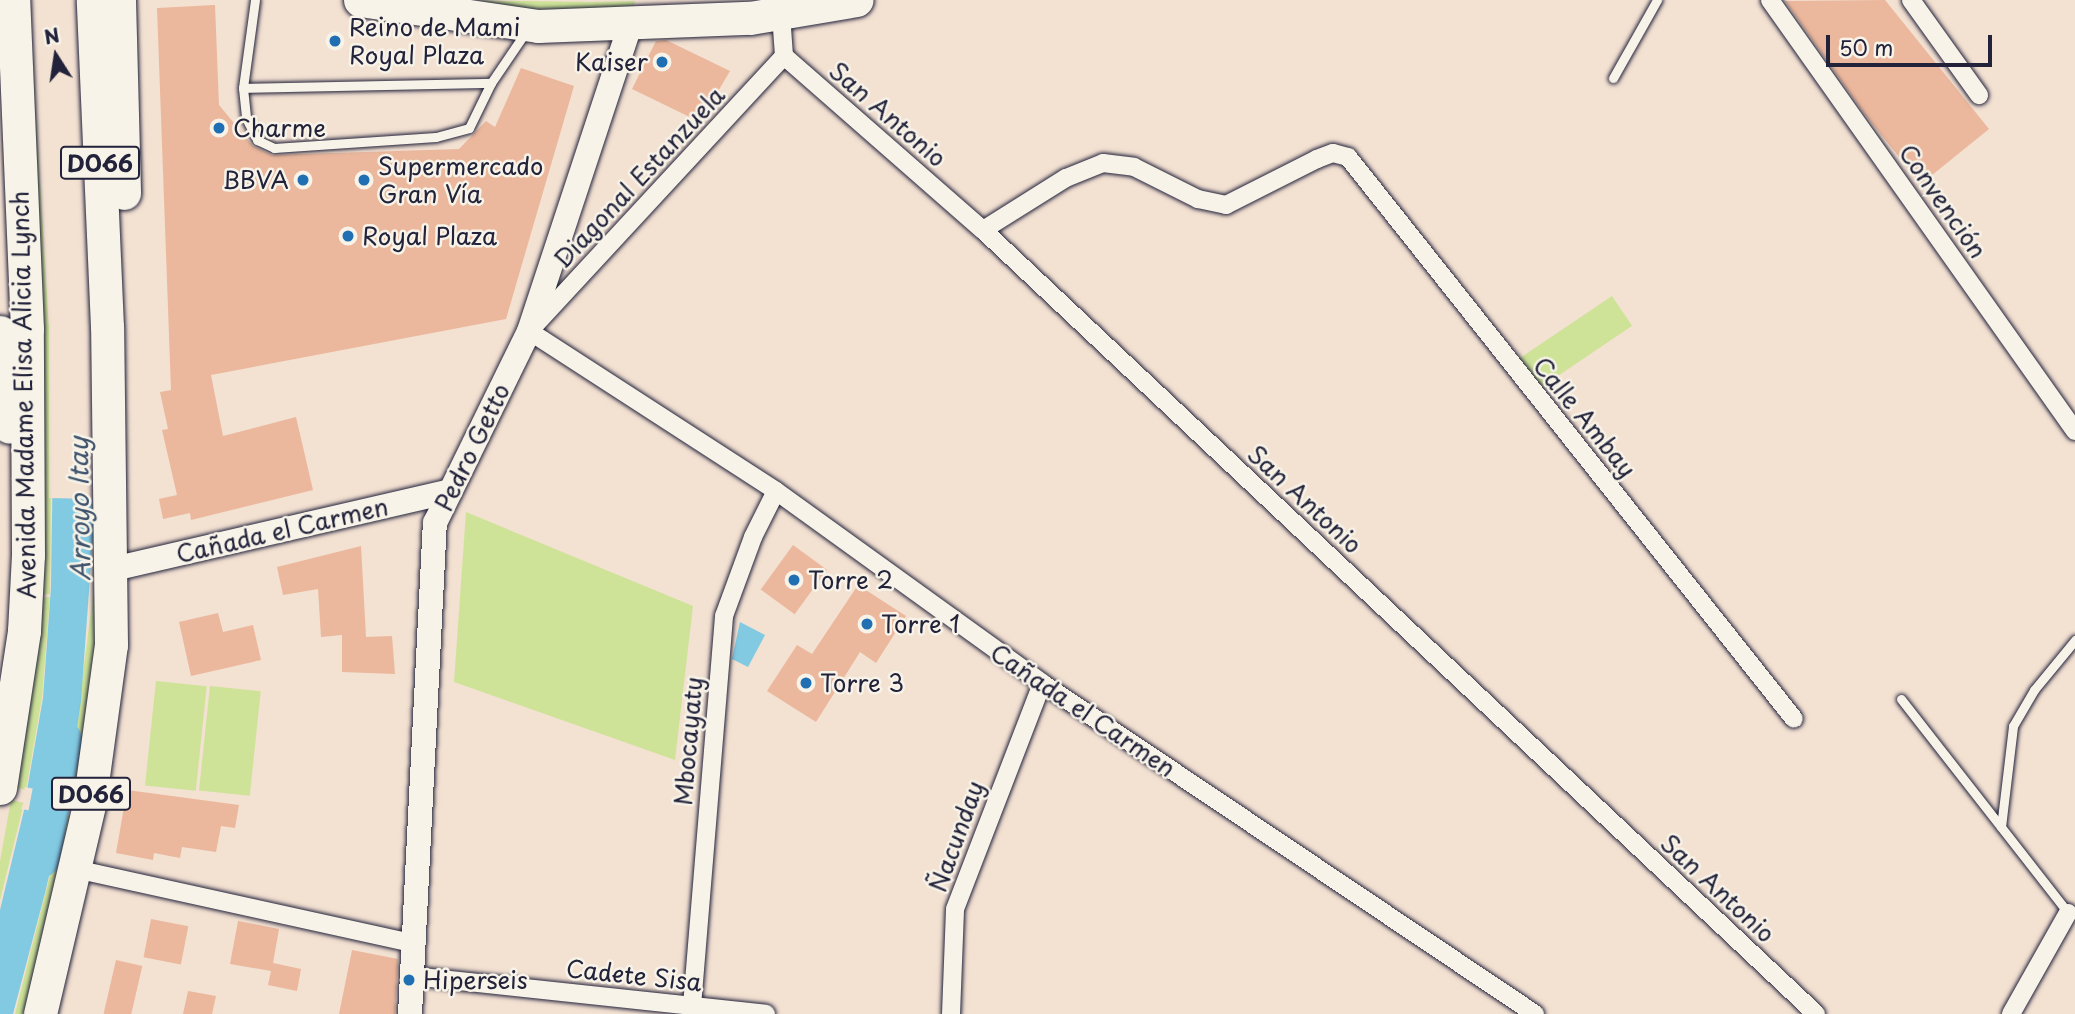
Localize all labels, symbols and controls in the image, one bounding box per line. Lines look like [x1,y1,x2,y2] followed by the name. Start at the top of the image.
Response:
[349,13,520,69] place label: Reino de Mami Royal Plaza
[41,20,62,51] text: N
[21,21,91,91] north arrow
[1830,21,1996,65] scale bar
[1839,31,1893,63] text: 50 m
[327,33,343,49] marker: Reino de Mami Royal Plaza
[575,48,648,76] place label: Kaiser
[654,54,670,70] marker: Kaiser
[824,56,952,172] street label: San Antonio
[548,80,730,274] street label: Diagonal Estanzuela
[233,114,326,142] place label: Charme
[211,120,227,136] marker: Charme
[1893,139,1993,263] street label: Convención
[60,144,140,182] road number: D066
[378,152,543,208] place label: Supermercado Gran Vía
[222,166,289,194] place label: BBVA
[295,172,311,188] marker: BBVA
[356,172,372,188] marker: Supermercado Gran Vía
[5,190,41,600] street label: Avenida Madame Elisa Alicia Lynch
[362,222,497,250] place label: Royal Plaza
[340,228,356,244] marker: Royal Plaza
[1528,351,1642,483] street label: Calle Ambay
[429,379,515,515] street label: Pedro Getto
[62,436,96,582] water label: Arroyo Itay
[1243,440,1367,558] street label: San Antonio
[172,491,392,569] street label: Cañada el Carmen
[808,566,893,594] place label: Torre 2
[786,572,802,588] marker: Torre 2
[881,610,960,638] place label: Torre 1
[859,616,875,632] marker: Torre 1
[984,637,1182,783] street label: Cañada el Carmen
[820,669,904,697] place label: Torre 3
[798,675,814,691] marker: Torre 3
[668,676,708,806] street label: Mbocayaty
[51,774,131,814] road number: D066
[923,777,989,895] street label: Ñacunday
[1656,829,1780,947] street label: San Antonio
[564,954,704,996] street label: Cadete Sisa
[423,966,528,994] place label: Hiperseis
[401,972,417,988] marker: Hiperseis

